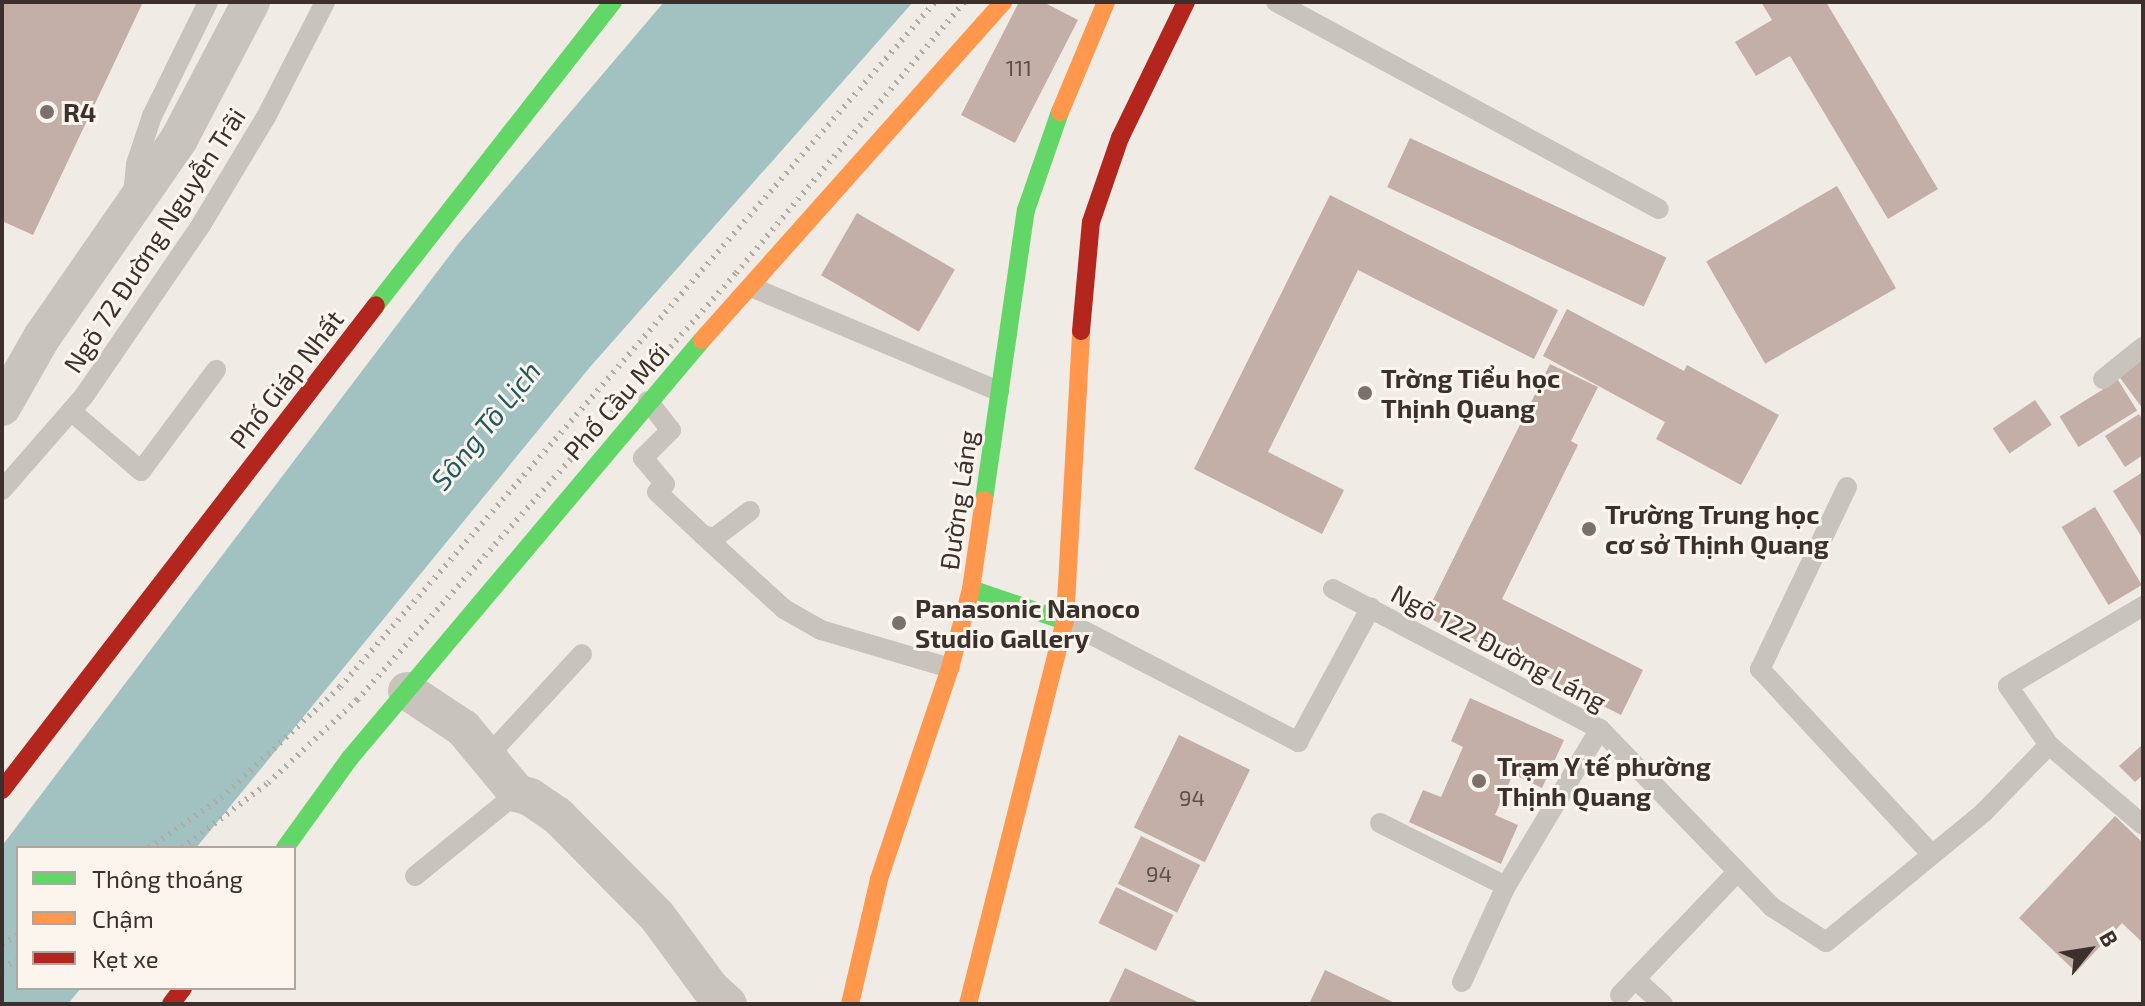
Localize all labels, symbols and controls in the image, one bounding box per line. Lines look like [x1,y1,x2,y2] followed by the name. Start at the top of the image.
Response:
[1006,55,1032,81] house number: 111
[63,96,96,128] place label: R4
[56,101,252,379] street label: Ngõ 72 Đường Nguyễn Trãi
[38,103,56,121] marker: R4
[222,304,350,454] street label: Phố Giáp Nhất
[557,336,675,466] street label: Phố Cầu Mới
[423,354,547,496] water label: Sông Tô Lịch
[1381,362,1561,424] place label: Trờng Tiểu học Thịnh Quang
[1356,384,1374,402] marker: Trờng Tiểu học Thịnh Quang
[933,428,983,572] street label: Đường Láng
[1605,498,1829,560] place label: Trường Trung học cơ sở Thịnh Quang
[1580,520,1598,538] marker: Trường Trung học cơ sở Thịnh Quang
[1386,577,1612,717] street label: Ngõ 122 Đường Láng
[915,592,1140,654] place label: Panasonic Nanoco Studio Gallery
[890,614,908,632] marker: Panasonic Nanoco Studio Gallery
[1497,750,1713,812] place label: Trạm Y tế phường Thịnh Quang
[1468,770,1490,792] marker: Trạm Y tế phường Thịnh Quang
[1179,785,1205,811] house number: 94
[16,846,296,990] legend
[1146,861,1172,887] house number: 94
[92,864,243,893] text: Thông thoáng
[92,904,154,933] text: Chậm
[2049,910,2129,990] north arrow
[2095,925,2125,951] text: B
[92,944,159,973] text: Kẹt xe

